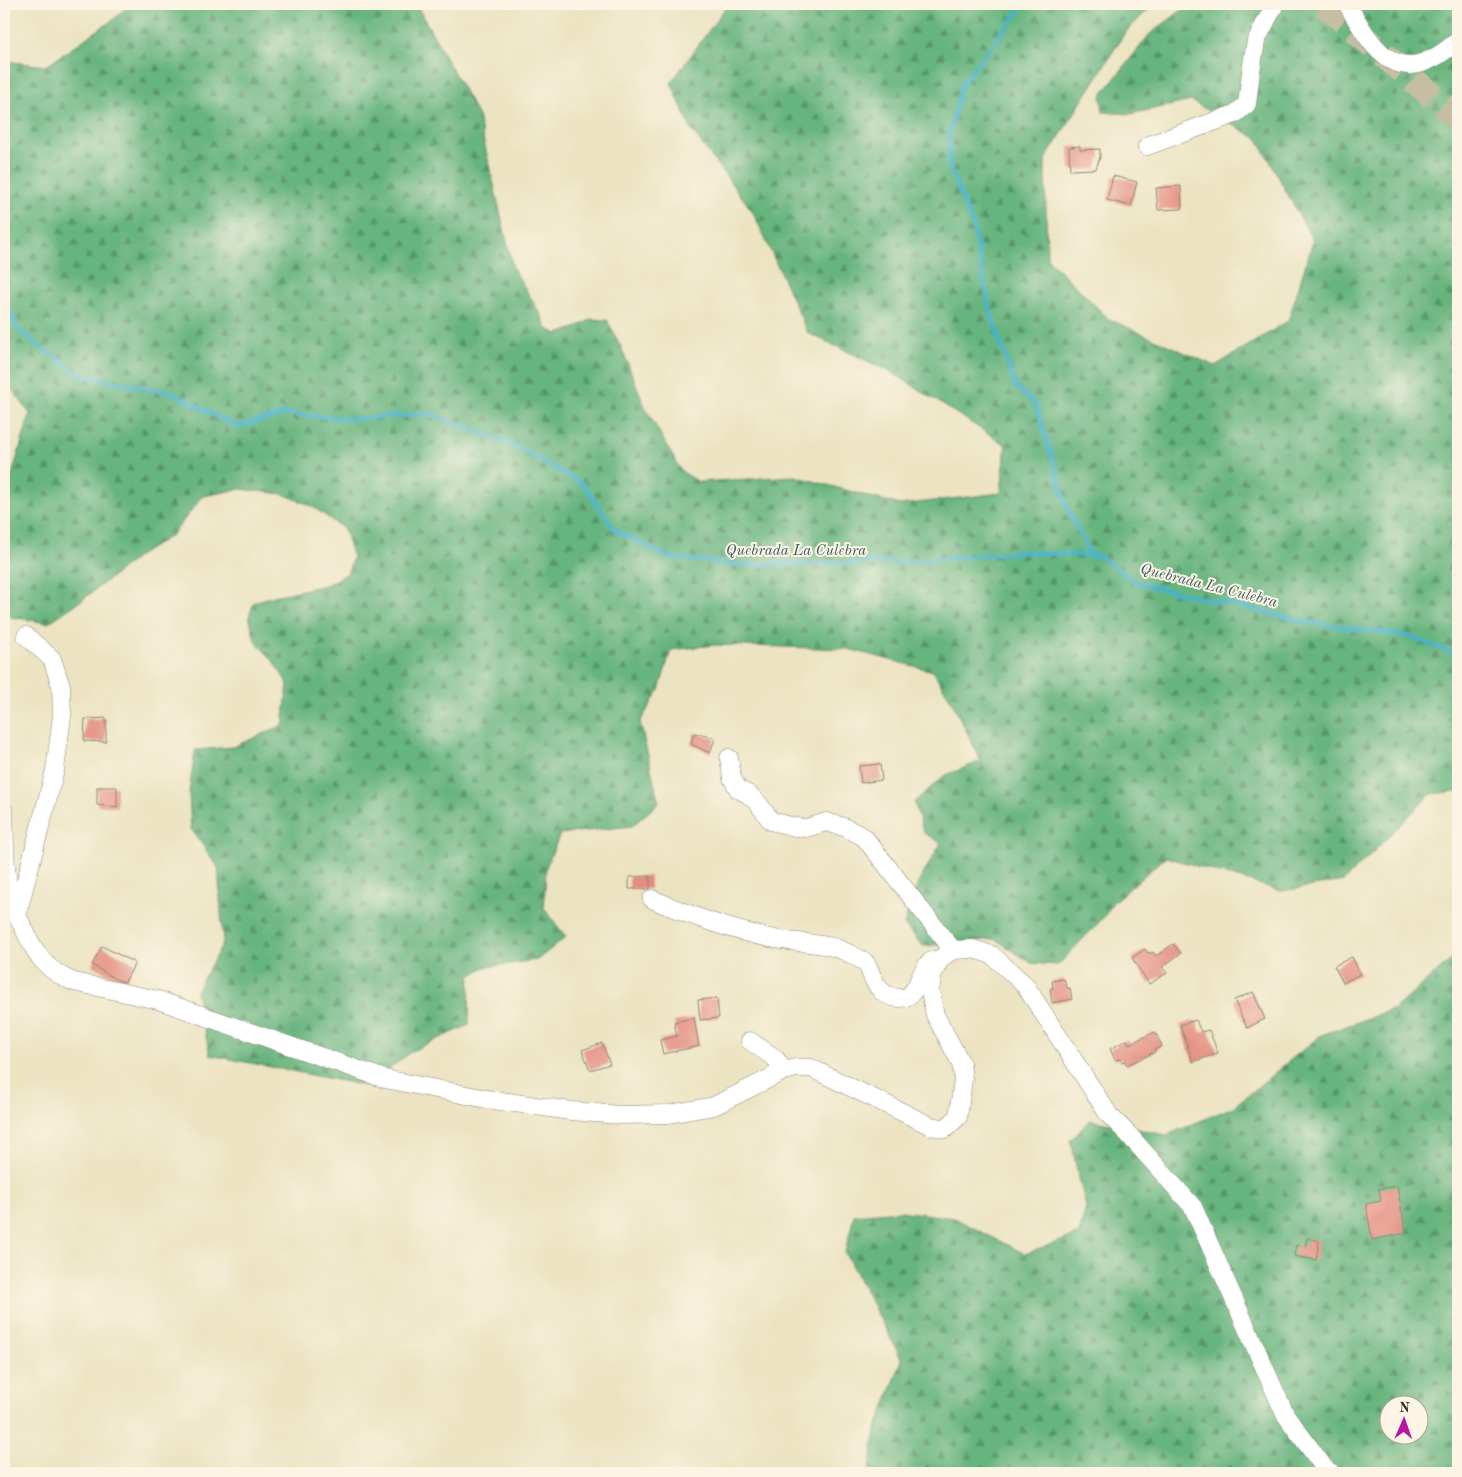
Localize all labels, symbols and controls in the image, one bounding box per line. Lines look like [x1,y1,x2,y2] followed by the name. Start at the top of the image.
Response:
[726,544,866,559] water label: Quebrada La Culebra
[1139,562,1279,611] water label: Quebrada La Culebra
[1380,1394,1430,1444] north arrow
[1399,1401,1410,1415] text: N

